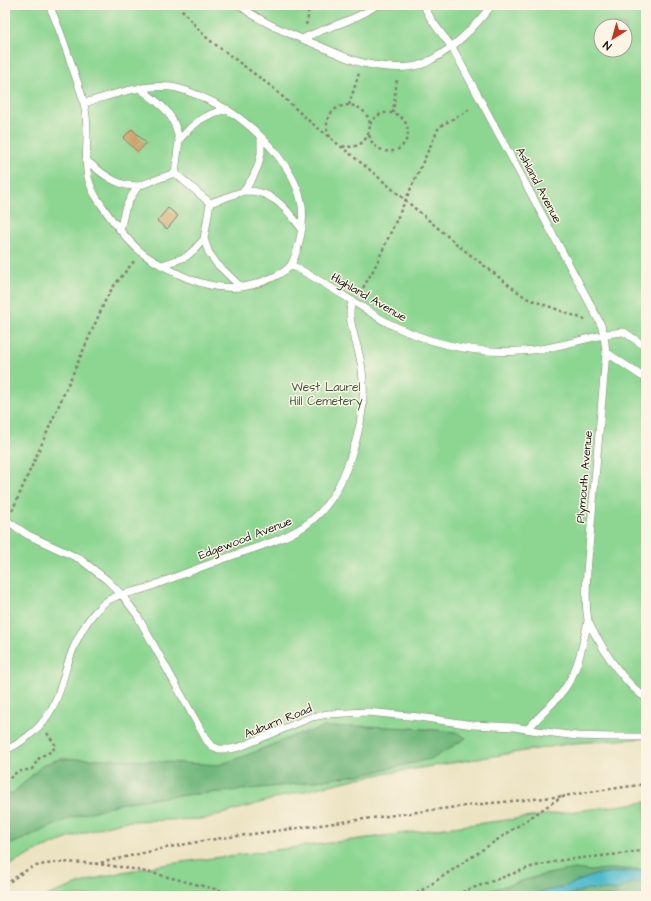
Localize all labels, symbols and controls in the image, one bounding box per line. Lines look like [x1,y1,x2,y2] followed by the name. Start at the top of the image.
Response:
[593,18,633,58] north arrow
[600,37,615,54] text: N
[511,144,566,227] street label: Ashland Avenue
[327,269,410,327] street label: Highland Avenue
[289,379,363,411] park label: West Laurel Hill Cemetery
[572,430,598,524] street label: Plymouth Avenue
[196,513,295,565] street label: Edgewood Avenue
[242,700,315,743] street label: Auburn Road

